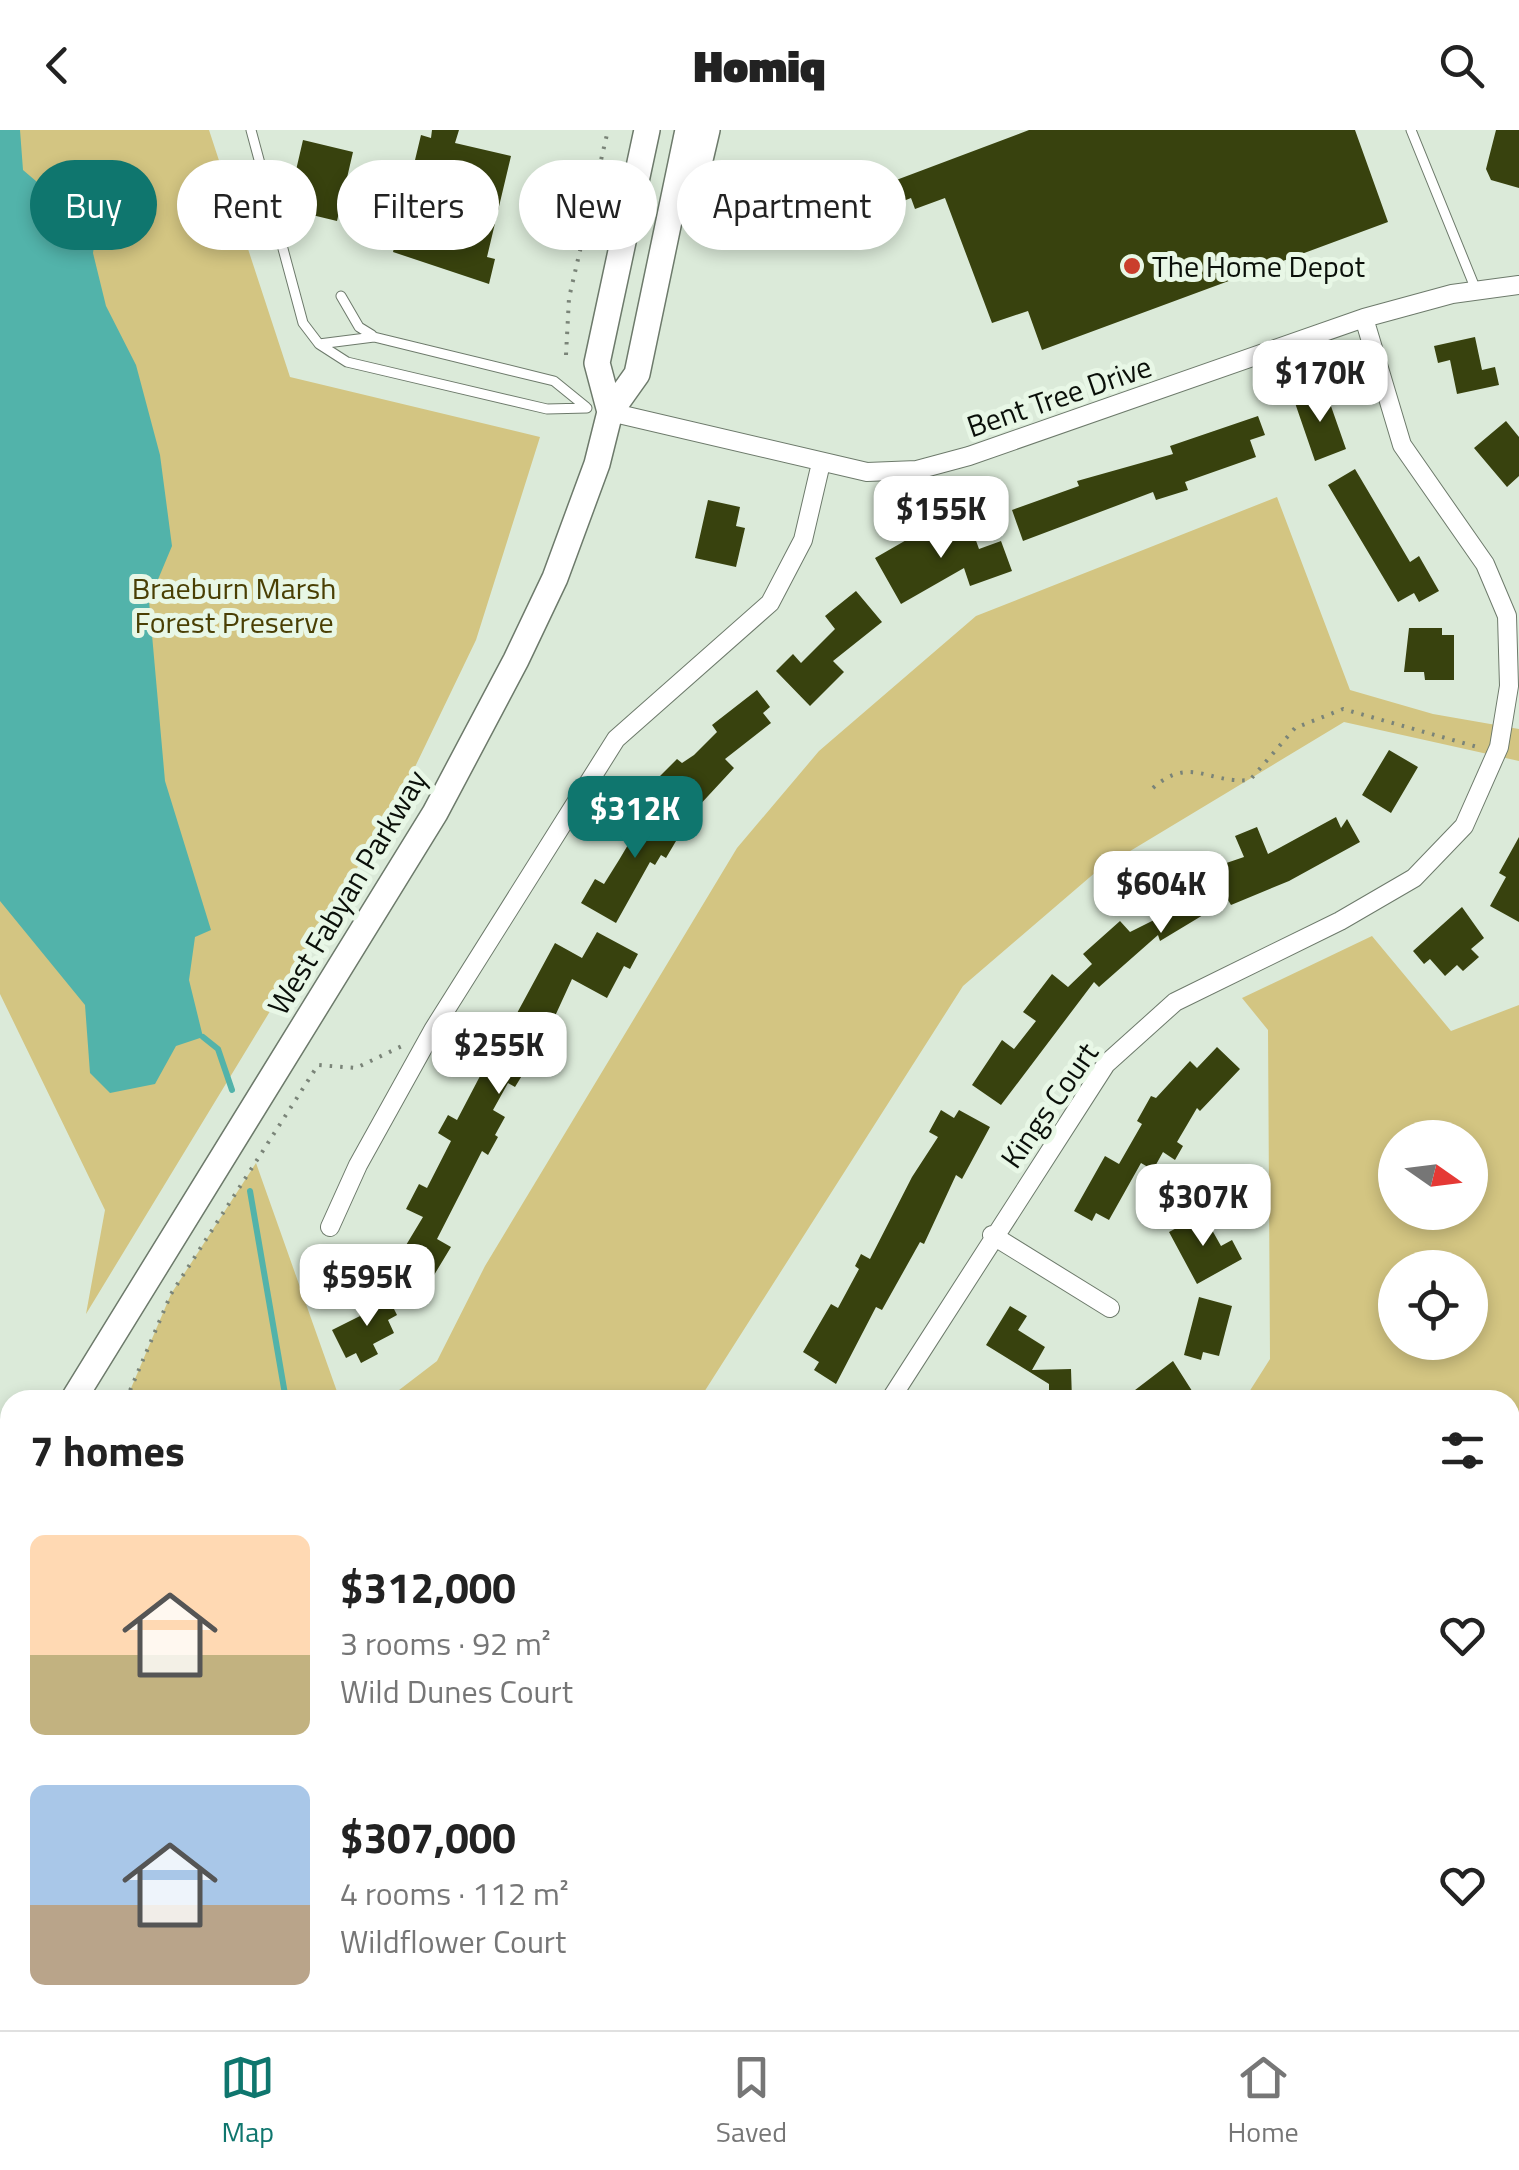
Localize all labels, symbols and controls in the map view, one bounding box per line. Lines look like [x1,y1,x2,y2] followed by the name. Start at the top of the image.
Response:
[694,31,825,99] text: Homiq
[30,38,85,93] icon: back
[1434,38,1489,93] icon: search
[30,160,157,250] chip: Buy
[177,160,317,250] chip: Rent
[337,160,499,250] chip: Filters
[519,160,657,250] chip: New
[677,160,906,250] chip: Apartment
[1152,243,1365,289] place label: The Home Depot
[1121,255,1143,277] marker: The Home Depot
[1250,340,1390,425] pin: $170K
[960,343,1158,449] street label: Bent Tree Drive
[1275,348,1365,396] text: $170K
[871,476,1011,561] pin: $155K
[896,484,986,532] text: $155K
[132,565,336,645] park label: Braeburn Marsh Forest Preserve
[255,761,439,1023] street label: West Fabyan Parkway
[565,776,705,861] pin: $312K
[590,784,680,832] text: $312K
[1091,851,1231,936] pin: $604K
[1116,859,1206,907] text: $604K
[429,1012,569,1097] pin: $255K
[454,1020,544,1068] text: $255K
[989,1032,1110,1177] street label: Kings Court
[1378,1120,1488,1230] north arrow
[1378,1120,1488,1360] map controls
[1133,1164,1273,1249] pin: $307K
[1158,1172,1248,1220] text: $307K
[297,1244,437,1329] pin: $595K
[1378,1250,1488,1360] button: locate
[322,1252,412,1300] text: $595K
[30,1418,185,1482] text: 7 homes
[1435,1423,1490,1478] icon: filters
[340,1555,516,1619] text: $312,000
[110,1575,230,1695] icon: home
[1435,1608,1490,1663] icon: heart
[340,1619,551,1667] text: 3 rooms · 92 m²
[340,1667,573,1715] text: Wild Dunes Court
[340,1805,516,1869] text: $307,000
[110,1825,230,1945] icon: home
[1435,1858,1490,1913] icon: heart
[340,1869,569,1917] text: 4 rooms · 112 m²
[340,1917,566,1965] text: Wildflower Court
[220,2050,275,2153] tab: Map
[716,2050,787,2153] tab: Saved
[1228,2050,1299,2153] tab: Home

